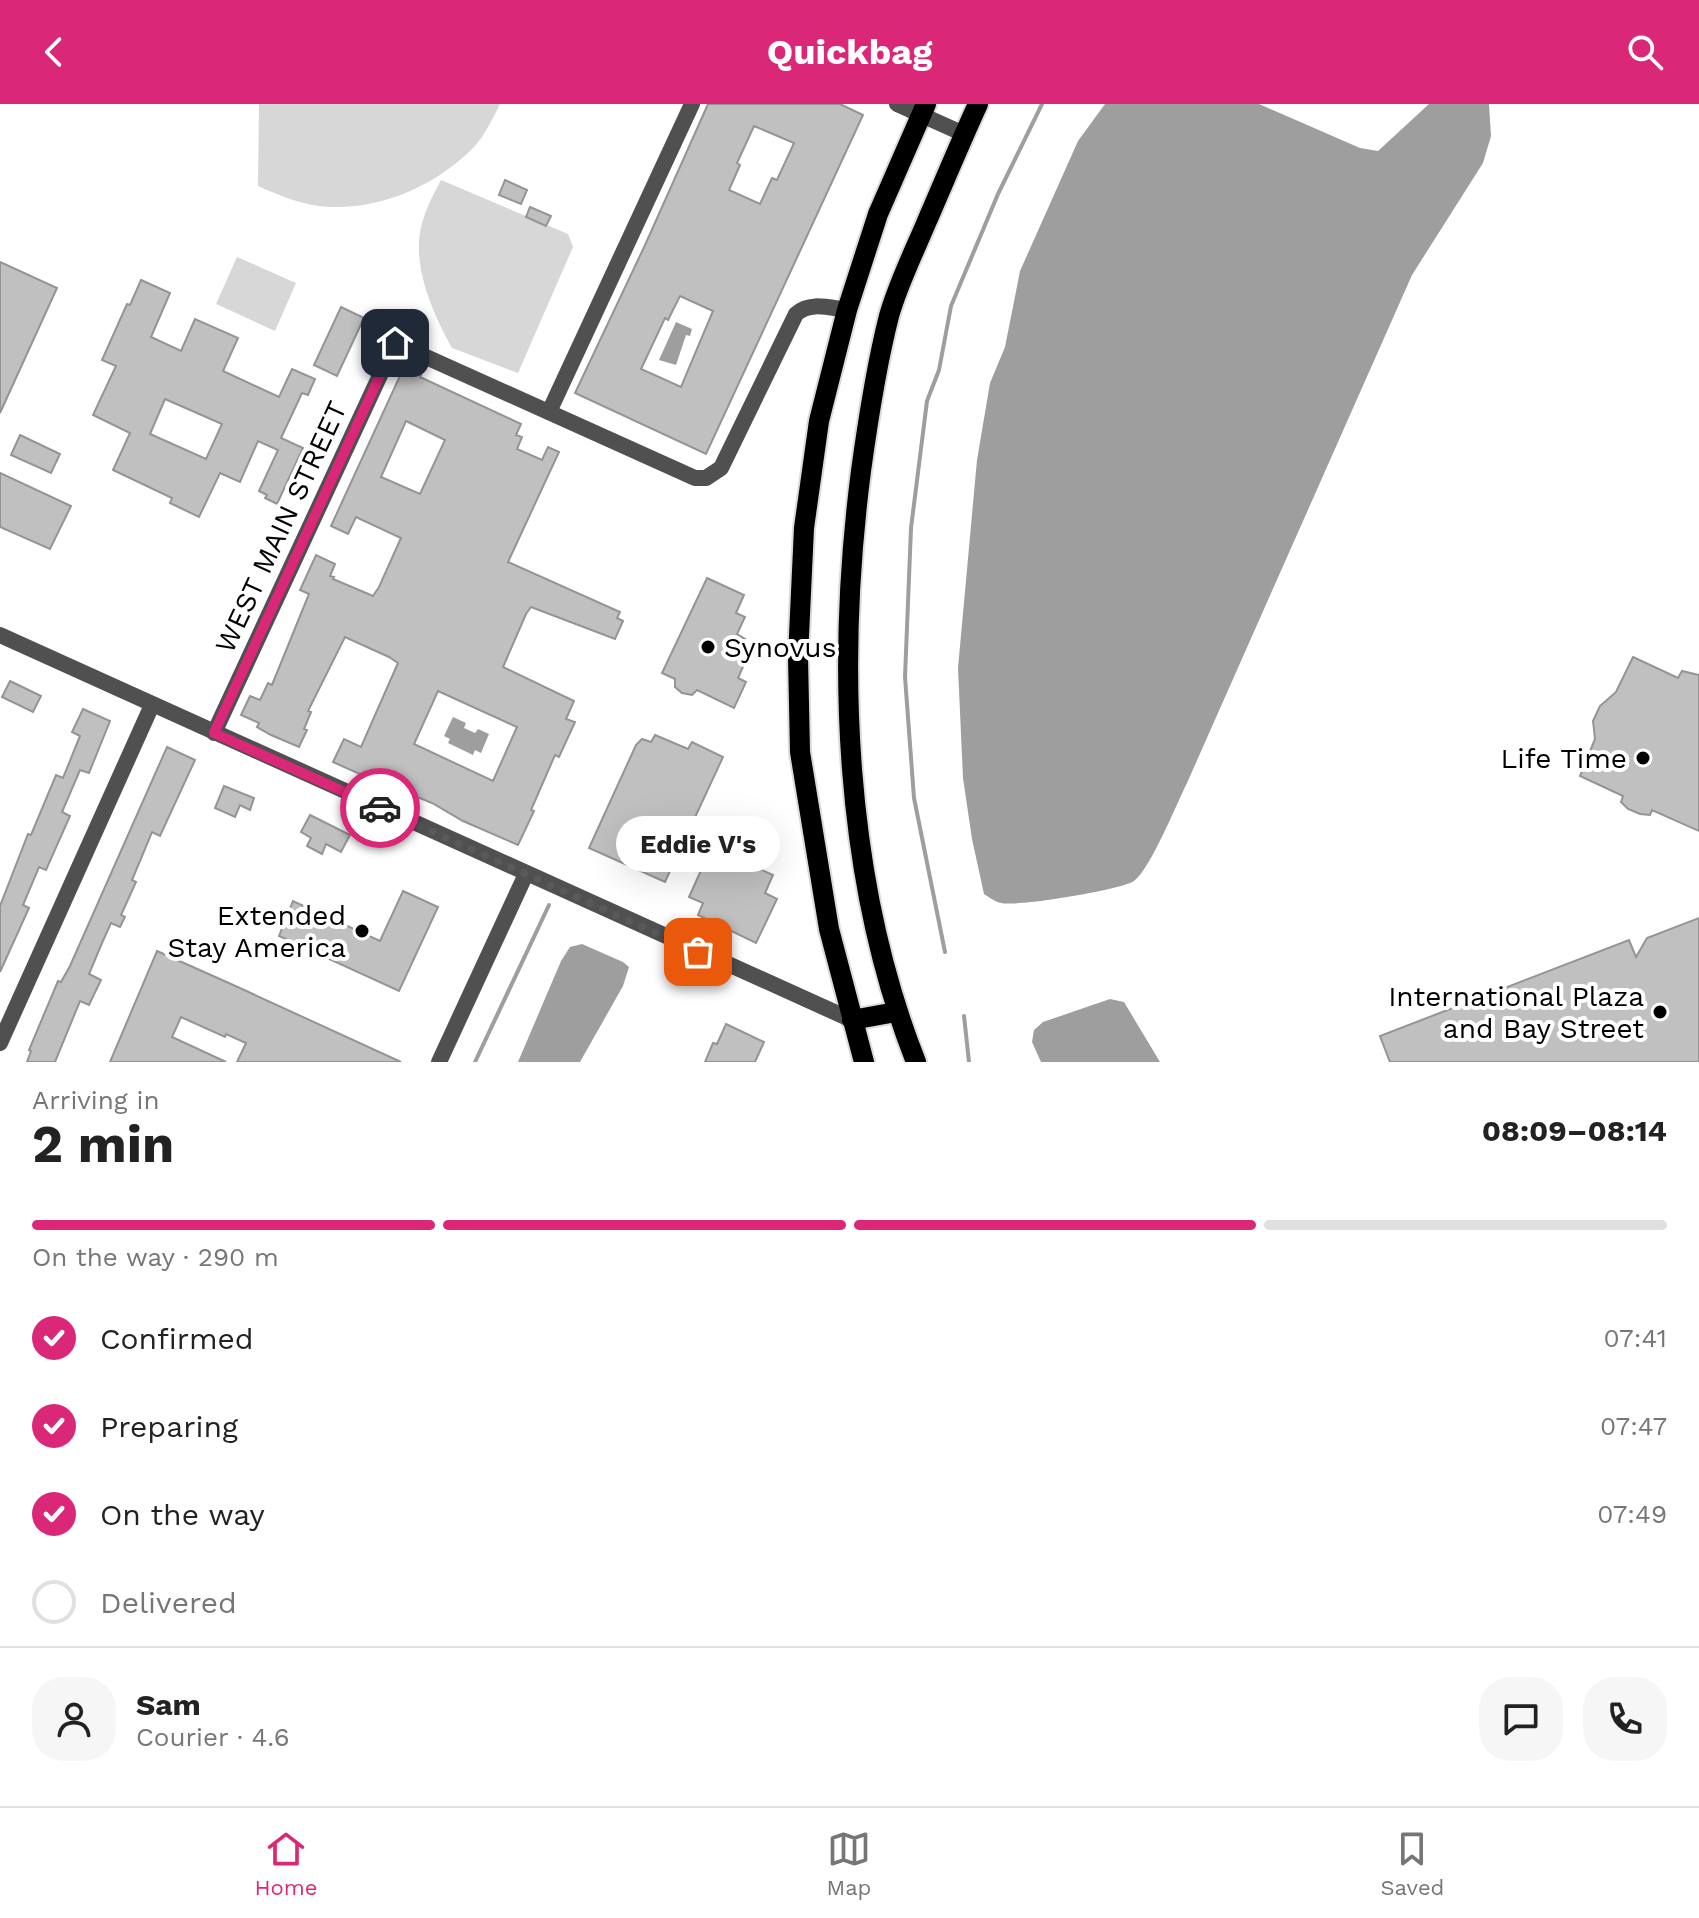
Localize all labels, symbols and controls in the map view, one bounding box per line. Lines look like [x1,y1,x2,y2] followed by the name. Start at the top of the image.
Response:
[32,30,76,74] icon: back
[1623,30,1667,74] icon: search
[767,31,932,73] text: Quickbag
[361,309,429,377] pin
[373,321,417,365] icon: home
[208,396,354,658] street label: WEST MAIN STREET
[724,631,836,664] place label: Synovus
[699,638,717,656] marker: Synovus
[1500,742,1627,775] place label: Life Time
[1634,749,1652,767] marker: Life Time
[340,768,420,848] courier
[358,786,402,830] icon: car
[616,816,780,872] callout: Eddie V's
[640,829,756,859] text: Eddie V's
[167,899,346,964] place label: Extended Stay America
[664,918,732,986] pin
[353,922,371,940] marker: Extended Stay America
[676,930,720,974] icon: bag
[1388,980,1644,1045] place label: International Plaza and Bay Street
[1651,1003,1669,1021] marker: International Plaza and Bay Street
[32,1085,160,1115] text: Arriving in
[1482,1113,1667,1148] text: 08:09–08:14
[32,1114,174,1175] text: 2 min
[32,1242,279,1272] text: On the way · 290 m
[32,1316,76,1360] icon: check
[100,1321,254,1356] text: Confirmed
[1603,1323,1667,1353] text: 07:41
[32,1404,76,1448] icon: check
[100,1409,238,1444] text: Preparing
[1600,1411,1667,1441] text: 07:47
[32,1492,76,1536] icon: check
[100,1497,265,1532] text: On the way
[1597,1499,1667,1529] text: 07:49
[100,1585,237,1620] text: Delivered
[32,1677,116,1761] button: person
[1479,1677,1563,1761] button: chat
[1583,1677,1667,1761] button: phone
[136,1687,201,1722] text: Sam
[136,1722,290,1752] text: Courier · 4.6
[255,1827,317,1900] tab: Home
[827,1827,871,1900] tab: Map
[1381,1827,1444,1900] tab: Saved

